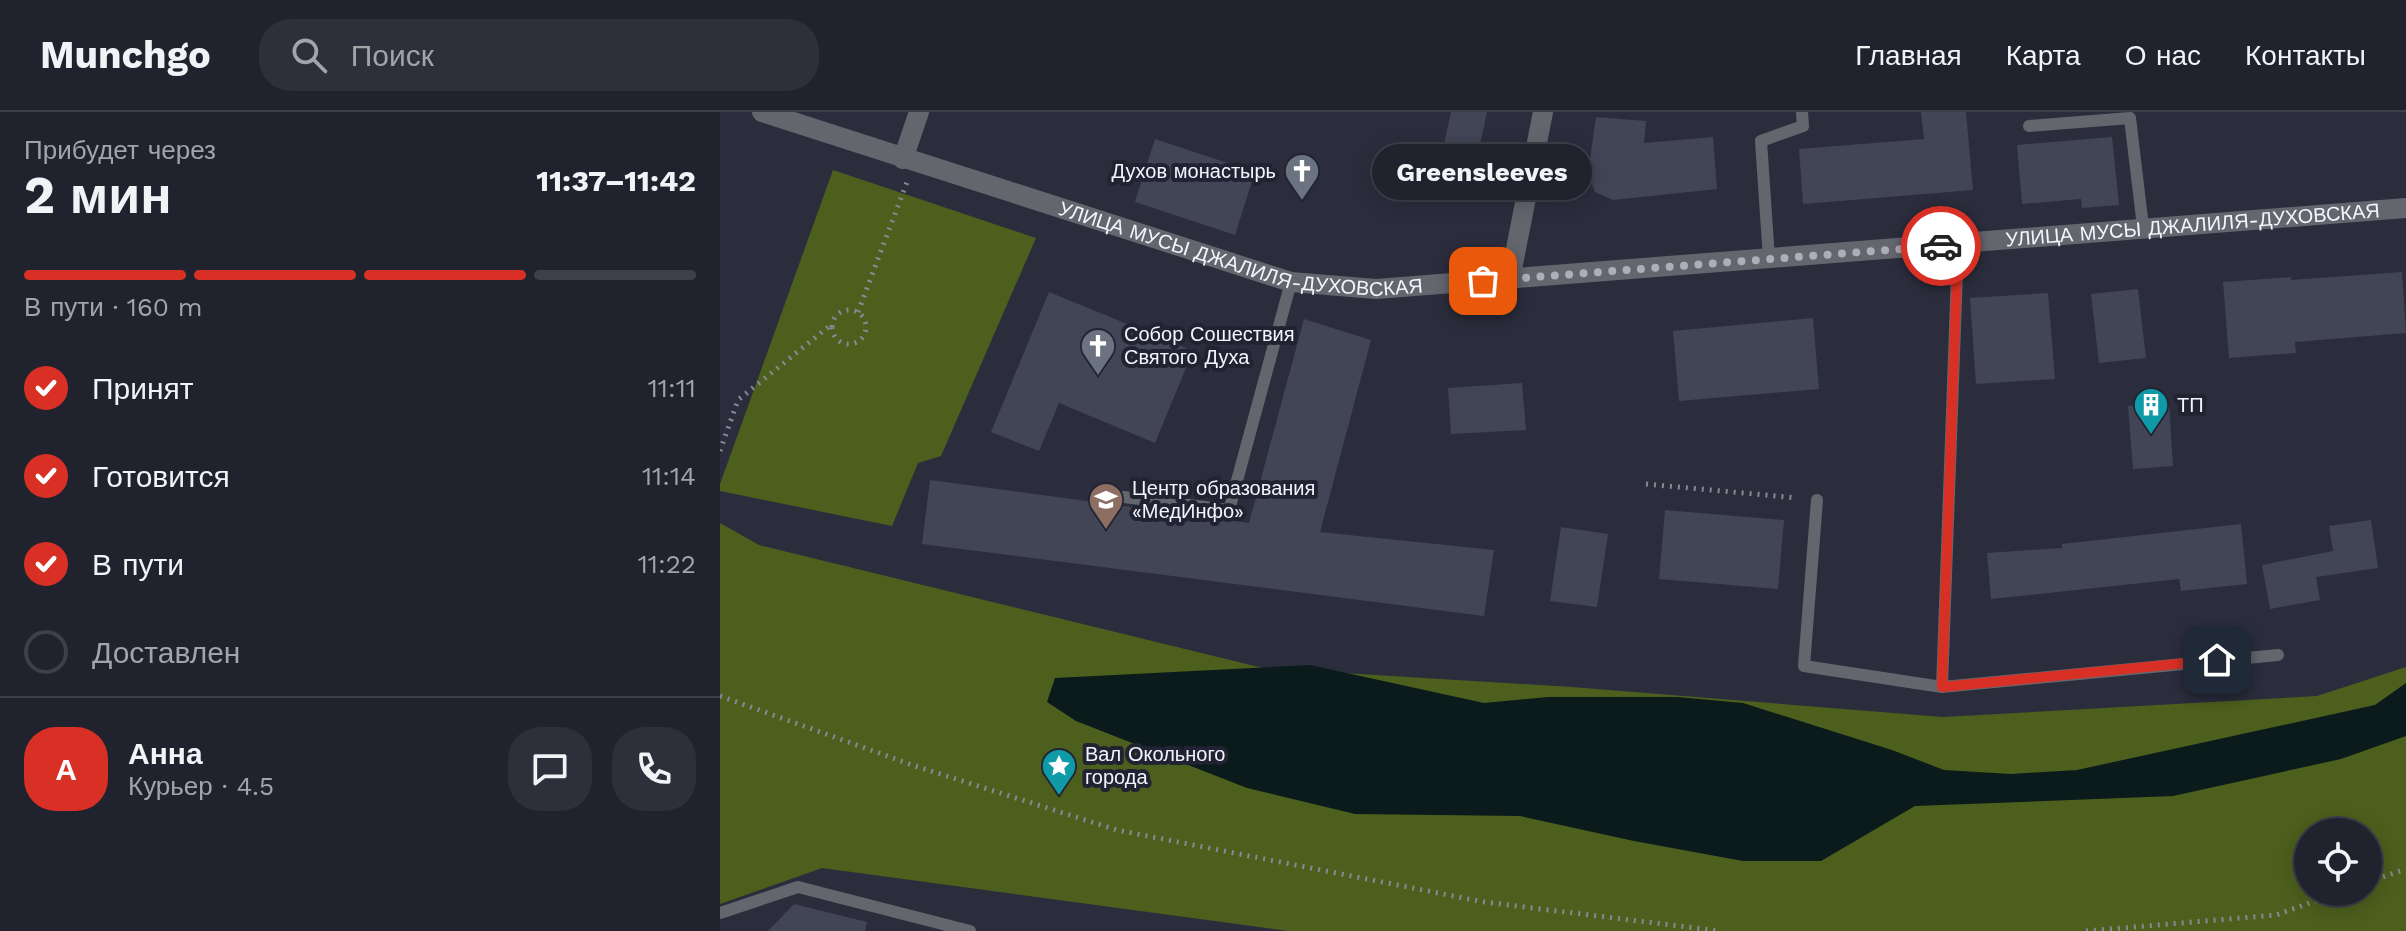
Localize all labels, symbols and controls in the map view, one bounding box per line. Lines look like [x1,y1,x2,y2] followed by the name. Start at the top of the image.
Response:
[259,19,819,91] search box
[40,33,211,77] text: Munchgo
[287,33,331,77] icon: search
[351,38,434,73] text: Поиск
[1855,39,1962,72] text: Главная
[2006,39,2081,72] text: Карта
[2125,39,2201,72] text: О нас
[2245,39,2366,72] text: Контакты
[24,135,216,165] text: Прибудет через
[1373,145,1593,201] callout: Greensleeves
[1283,152,1321,202] church icon: Духов монастырь
[1396,157,1568,187] text: Greensleeves
[1112,159,1276,183] place label: Духов монастырь
[536,163,696,198] text: 11:37–11:42
[24,165,172,226] text: 2 мин
[1056,196,1424,302] street label: УЛИЦА МУСЫ ДЖАЛИЛЯ-ДУХОВСКАЯ
[2005,198,2381,251] street label: УЛИЦА МУСЫ ДЖАЛИЛЯ-ДУХОВСКАЯ
[1901,206,1981,286] courier
[1919,224,1963,268] icon: car
[1449,247,1517,315] pin
[1461,259,1505,303] icon: bag
[24,292,203,322] text: В пути · 160 m
[1124,322,1295,369] place label: Собор Сошествия Святого Духа
[1079,327,1117,377] church icon: Собор Сошествия Святого Духа
[24,366,68,410] icon: check
[92,371,194,406] text: Принят
[648,373,696,403] text: 11:11
[2132,386,2170,436] building icon: ТП
[2177,393,2204,417] place label: ТП
[24,454,68,498] icon: check
[92,459,230,494] text: Готовится
[642,461,696,491] text: 11:14
[1132,476,1315,523] place label: Центр образования «МедИнфо»
[1087,481,1125,531] school or university icon: Центр образования «МедИнфо»
[24,542,68,586] icon: check
[92,547,184,582] text: В пути
[638,549,696,579] text: 11:22
[2183,626,2251,694] pin
[92,635,240,670] text: Доставлен
[2195,638,2239,682] icon: home
[508,727,592,811] button: chat
[612,727,696,811] button: phone
[128,736,203,771] text: Анна
[1085,742,1225,789] place label: Вал Окольного города
[1040,747,1078,797] place icon: Вал Окольного города
[55,752,77,787] text: А
[128,771,274,801] text: Курьер · 4.5
[2294,818,2382,906] map controls
[2294,818,2382,906] button: locate

